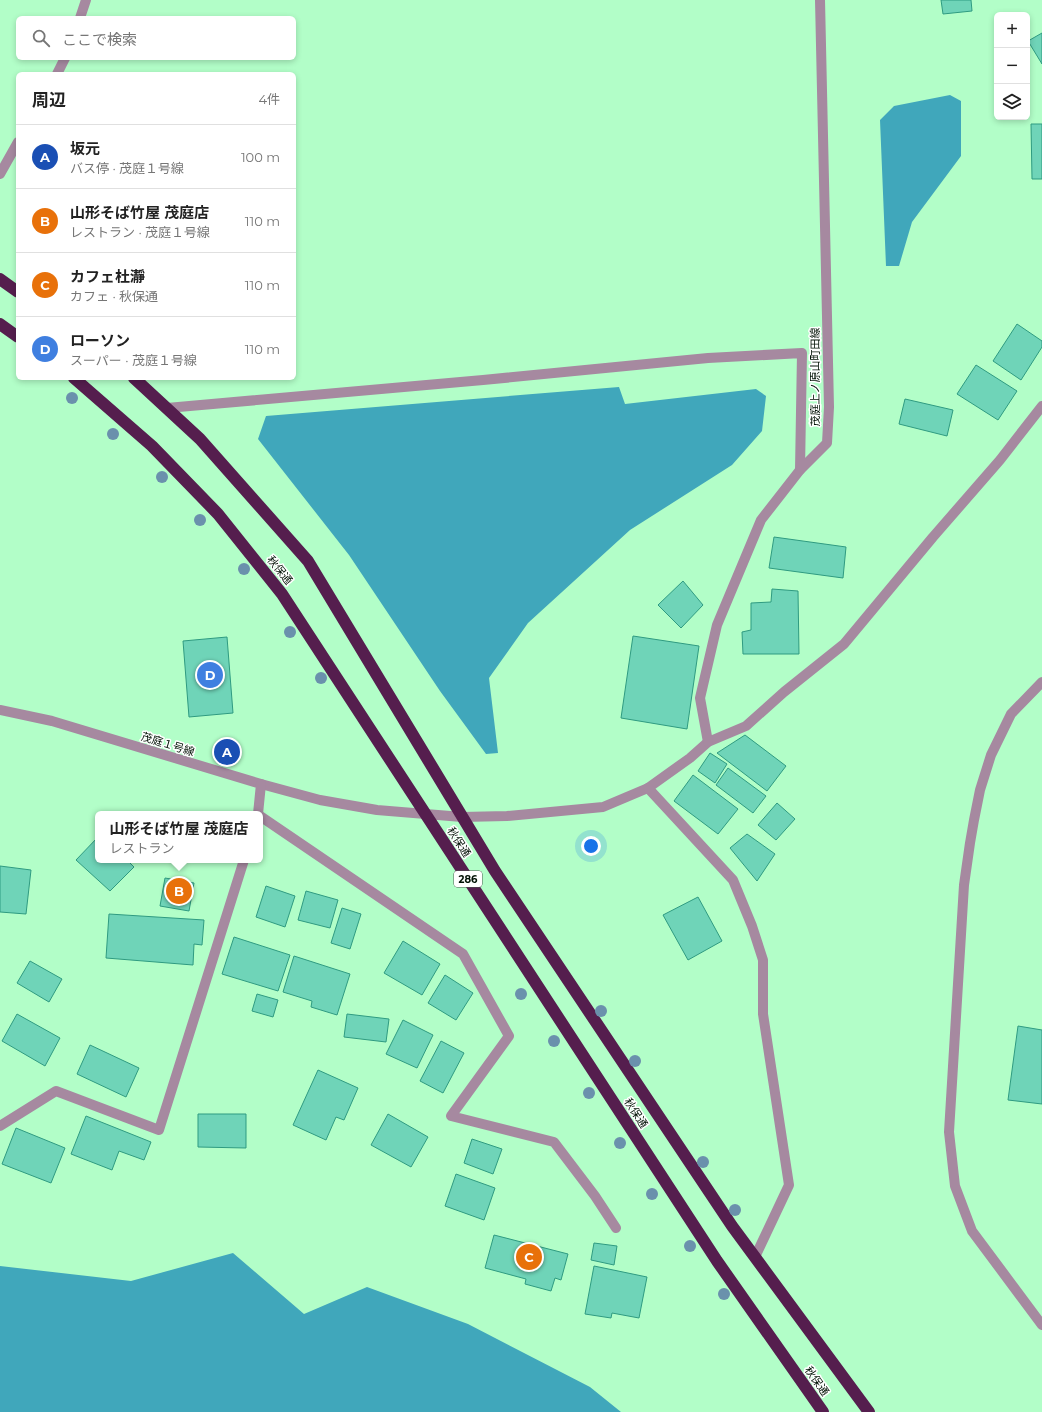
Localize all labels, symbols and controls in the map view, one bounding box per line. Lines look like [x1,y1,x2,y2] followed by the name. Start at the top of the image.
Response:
[994,12,1030,120] map controls
[994,12,1030,48] button: +
[16,16,296,60] search box
[30,27,52,49] icon: search
[62,30,137,49] text: ここで検索
[994,48,1030,84] button: −
[994,84,1030,120] button: layers
[32,90,66,110] text: 周辺
[258,91,280,107] text: 4件
[70,139,100,158] text: 坂元
[40,149,50,165] text: A
[241,149,280,165] text: 100 m
[70,160,184,176] text: バス停 · 茂庭１号線
[70,203,209,222] text: 山形そば竹屋 茂庭店
[40,213,50,229] text: B
[245,213,280,229] text: 110 m
[70,224,210,240] text: レストラン · 茂庭１号線
[70,267,145,286] text: カフェ杜瀞
[40,277,50,293] text: C
[245,277,280,293] text: 110 m
[70,288,158,304] text: カフェ · 秋保通
[808,328,822,427] street label: 茂庭上ノ原山町田線
[70,331,130,350] text: ローソン
[40,341,50,357] text: D
[245,341,280,357] text: 110 m
[70,352,197,368] text: スーパー · 茂庭１号線
[264,553,296,587] street label: 秋保通
[197,660,223,690] pin: D
[140,729,196,759] street label: 茂庭１号線
[214,737,240,767] pin: A
[95,811,263,863] popup
[109,819,249,838] text: 山形そば竹屋 茂庭店
[444,824,474,860] street label: 秋保通
[581,836,601,856] your location
[109,840,174,856] text: レストラン
[454,871,482,887] road number: 286
[166,876,192,906] pin: B
[621,1095,651,1131] street label: 秋保通
[516,1242,542,1272] pin: C
[802,1363,832,1399] street label: 秋保通

